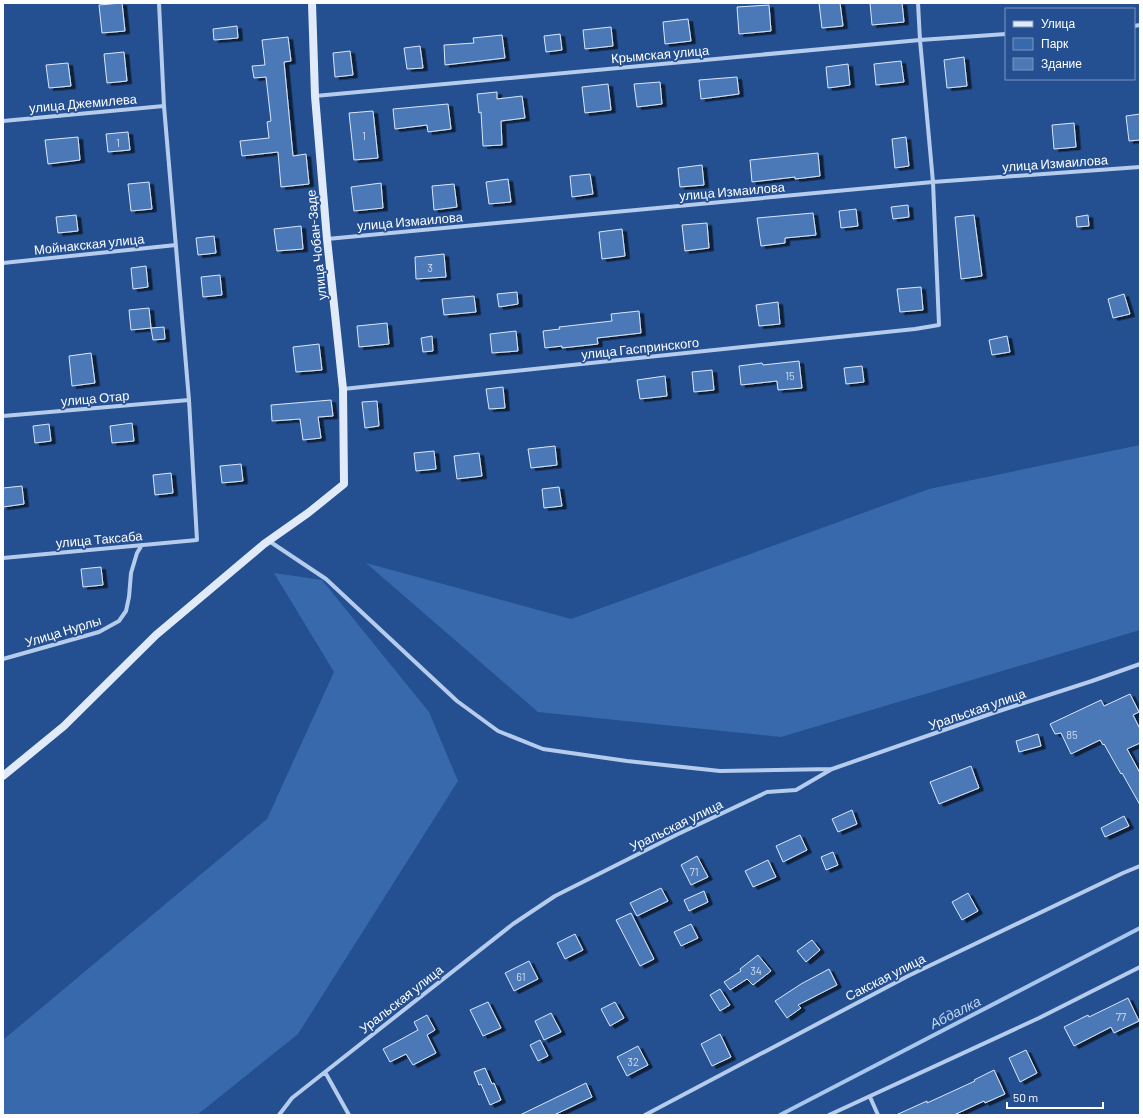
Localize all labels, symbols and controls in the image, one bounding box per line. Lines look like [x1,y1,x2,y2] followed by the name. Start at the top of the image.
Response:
[1005,8,1135,80] legend
[1041,16,1075,31] text: Улица
[1041,36,1069,51] text: Парк
[610,42,710,66] street label: Крымская улица
[1041,56,1082,71] text: Здание
[28,90,138,116] street label: улица Джемилева
[362,129,366,142] house number: 1
[116,136,120,149] house number: 1
[1002,151,1109,175] street label: улица Измаилова
[678,178,786,204] street label: улица Измаилова
[302,189,330,301] street label: улица Чобан-Заде
[356,208,464,234] street label: улица Измаилова
[33,230,146,258] street label: Мойнакская улица
[427,261,433,274] house number: 3
[580,334,700,362] street label: улица Гаспринского
[785,369,795,382] house number: 15
[60,387,130,409] street label: улица Отар
[55,527,144,551] street label: улица Таксаба
[23,612,103,650] street label: Улица Нурлы
[926,685,1028,733] street label: Уральская улица
[1066,728,1078,741] house number: 85
[627,795,726,854] street label: Уральская улица
[689,865,699,878] house number: 71
[842,950,928,1004] street label: Сакская улица
[356,961,447,1037] street label: Уральская улица
[750,964,762,977] house number: 34
[516,970,526,983] house number: 61
[926,992,983,1032] water label: Абдалка
[1116,1010,1126,1023] house number: 77
[627,1055,639,1068] house number: 32
[1007,1084,1103,1110] scale bar
[1013,1090,1038,1104] text: 50 m

